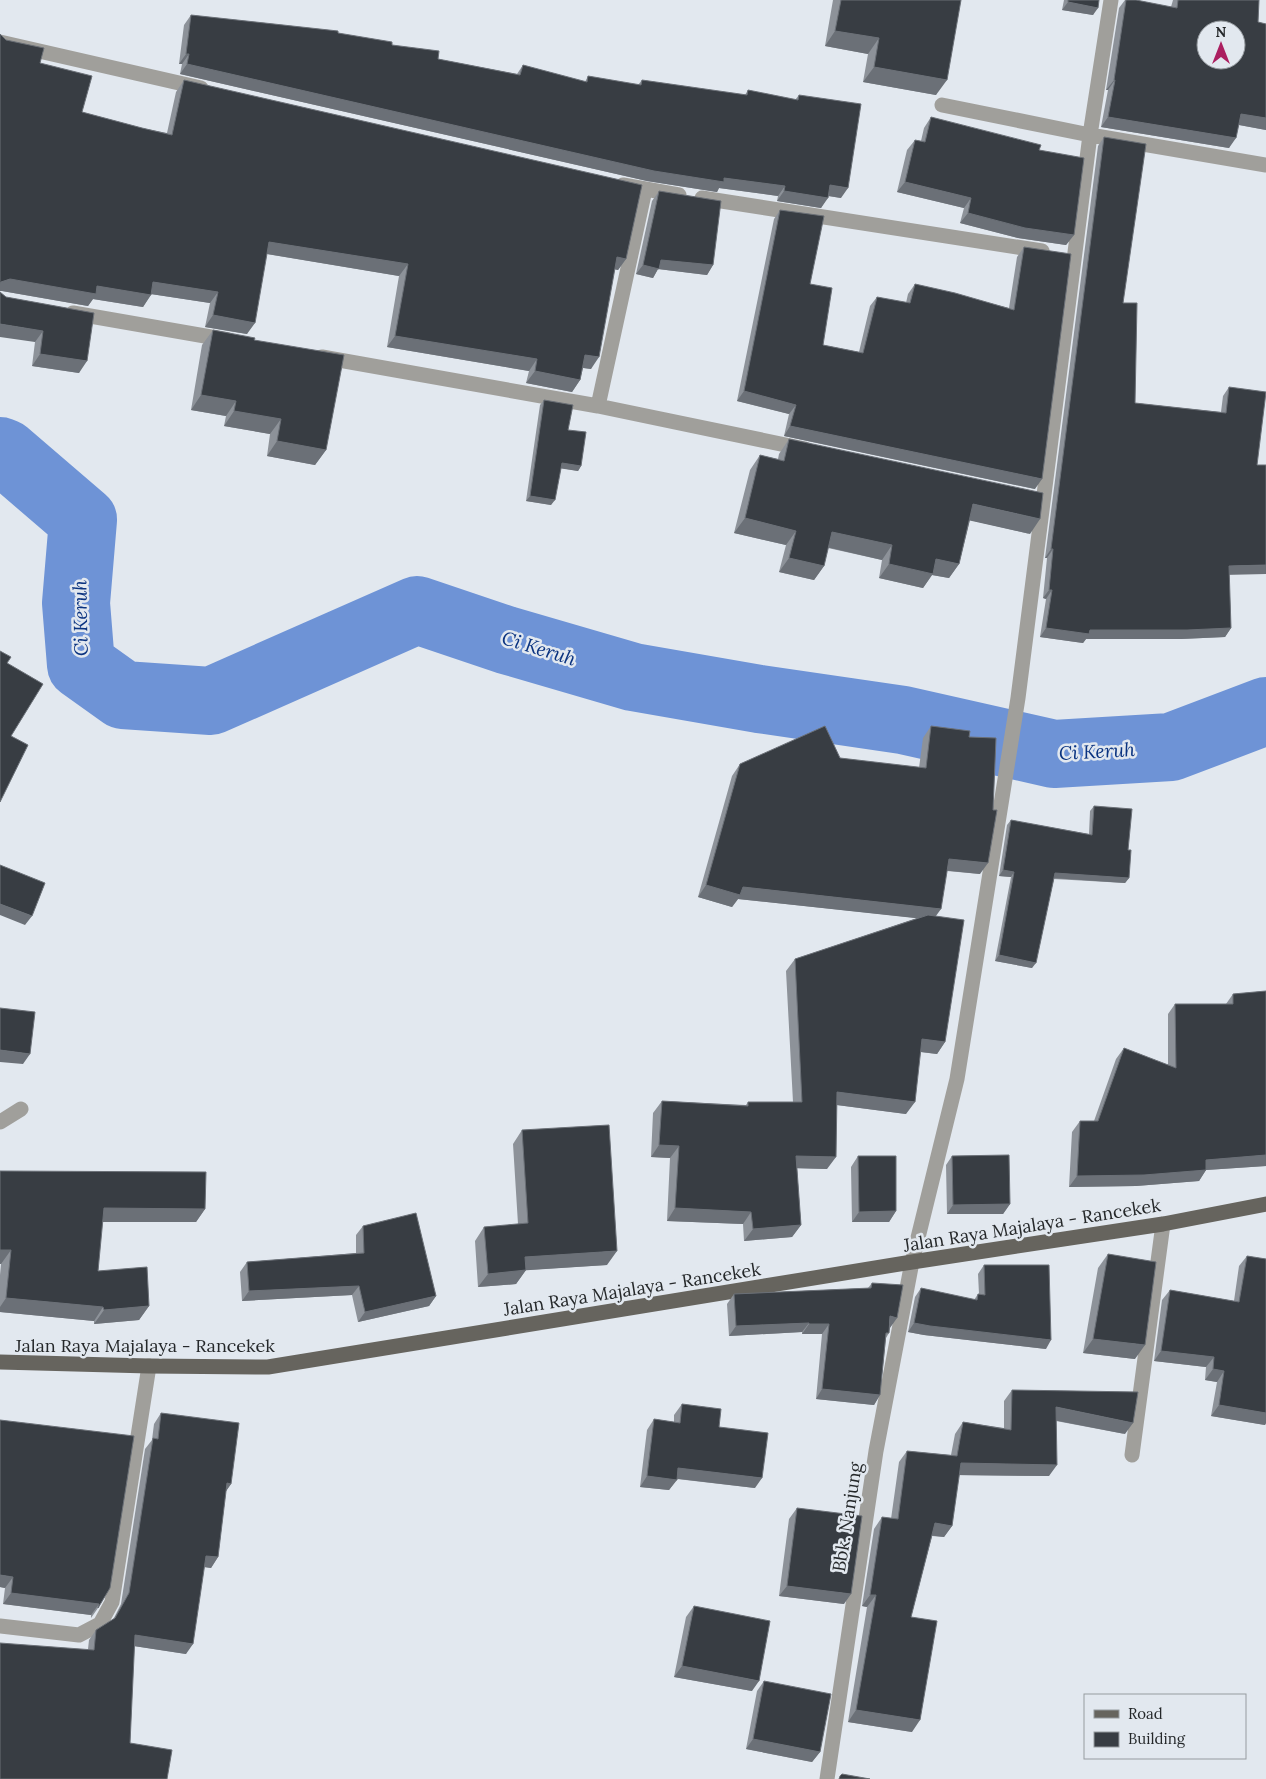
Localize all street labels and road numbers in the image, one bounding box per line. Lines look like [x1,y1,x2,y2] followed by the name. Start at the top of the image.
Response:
[901,1193,1163,1257] street label: Jalan Raya Majalaya - Rancekek
[501,1257,763,1321] street label: Jalan Raya Majalaya - Rancekek
[14,1334,275,1357] street label: Jalan Raya Majalaya - Rancekek
[827,1460,867,1573] street label: Bbk. Nanjung

